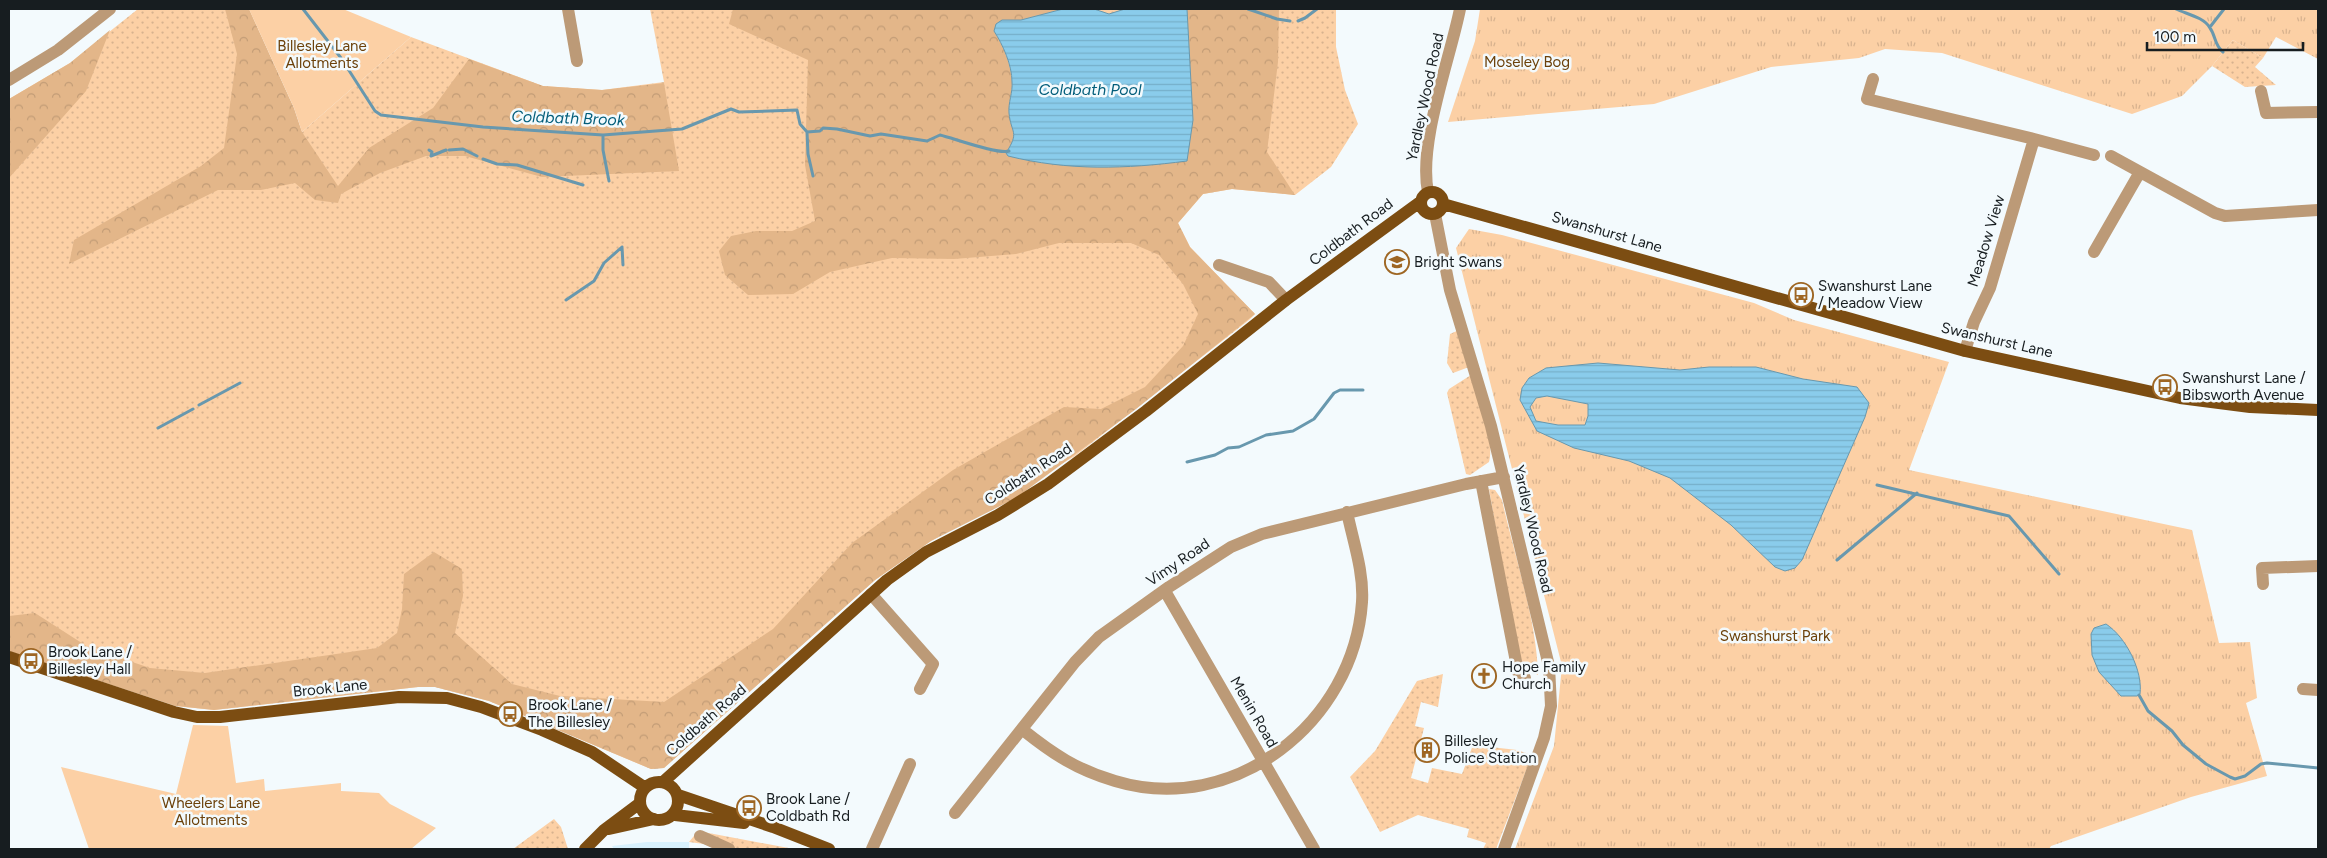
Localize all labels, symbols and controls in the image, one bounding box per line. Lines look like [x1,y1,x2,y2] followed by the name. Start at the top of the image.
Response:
[2147,20,2303,52] scale bar
[2154,28,2196,46] text: 100 m
[1403,31,1447,163] street label: Yardley Wood Road
[277,37,367,72] park label: Billesley Lane Allotments
[1484,53,1570,71] park label: Moseley Bog
[1039,80,1142,99] water label: Coldbath Pool
[511,107,626,130] water label: Coldbath Brook
[1964,193,2009,289] street label: Meadow View
[1306,195,1396,269] street label: Coldbath Road
[1550,208,1664,256] street label: Swanshurst Lane
[1384,249,1410,275] school or university icon: Bright Swans
[1414,253,1502,271] place label: Bright Swans
[1818,277,1932,312] place label: Swanshurst Lane / Meadow View
[1788,282,1814,308] bus stop icon: Swanshurst Lane / Meadow View
[1939,318,2055,362] street label: Swanshurst Lane
[2182,369,2306,404] place label: Swanshurst Lane / Bibsworth Avenue
[2152,374,2178,400] bus stop icon: Swanshurst Lane / Bibsworth Avenue
[981,439,1075,509] street label: Coldbath Road
[1510,463,1556,595] street label: Yardley Wood Road
[1143,534,1213,590] street label: Vimy Road
[1720,627,1831,645] park label: Swanshurst Park
[48,643,132,678] place label: Brook Lane / Billesley Hall
[18,648,44,674] bus stop icon: Brook Lane / Billesley Hall
[1502,658,1586,693] place label: Hope Family Church
[1471,663,1497,689] church icon: Hope Family Church
[1226,673,1282,751] street label: Menin Road
[292,675,368,701] street label: Brook Lane
[662,680,750,760] street label: Coldbath Road
[528,696,612,731] place label: Brook Lane / The Billesley
[497,701,523,727] bus stop icon: Brook Lane / The Billesley
[1444,732,1537,767] place label: Billesley Police Station
[1414,737,1440,763] building icon: Billesley Police Station
[766,790,850,825] place label: Brook Lane / Coldbath Rd
[162,794,260,829] park label: Wheelers Lane Allotments
[736,795,762,821] bus stop icon: Brook Lane / Coldbath Rd

